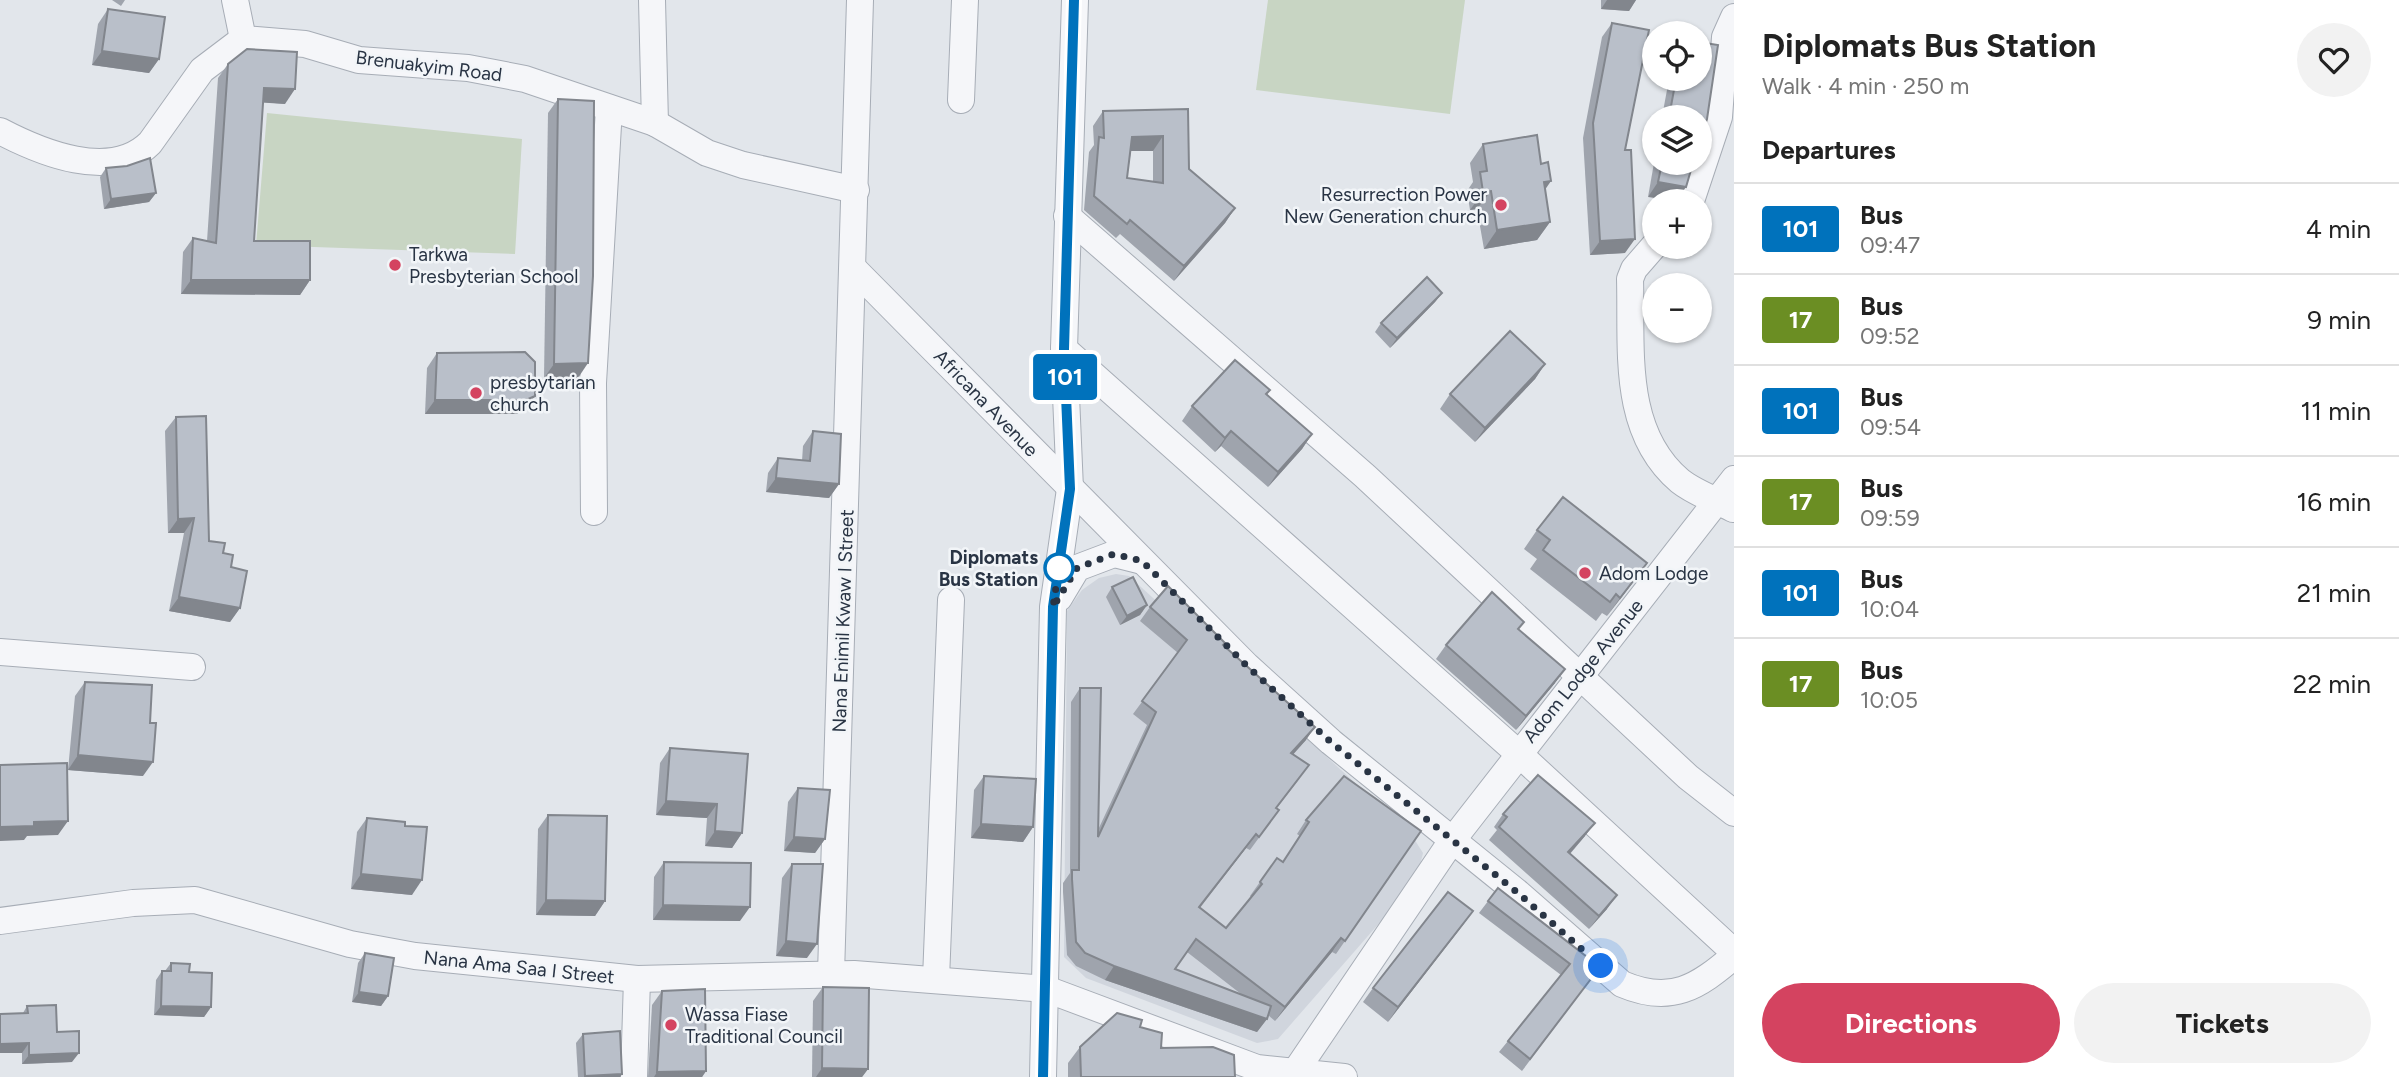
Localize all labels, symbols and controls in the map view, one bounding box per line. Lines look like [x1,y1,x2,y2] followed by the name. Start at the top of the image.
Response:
[1642,21,1712,343] map controls
[1642,21,1712,91] button: locate
[2297,23,2371,97] button: heart
[1762,26,2096,65] text: Diplomats Bus Station
[354,46,504,86] street label: Brenuakyim Road
[1762,72,1969,100] text: Walk · 4 min · 250 m
[1642,105,1712,175] button: layers
[1762,134,1896,166] text: Departures
[1284,183,1488,228] place label: Resurrection Power New Generation church
[1642,189,1712,259] button: +
[1493,197,1509,213] marker: Resurrection Power New Generation church
[1860,199,1903,231] text: Bus
[2306,213,2371,245] text: 4 min
[1783,214,1818,243] text: 101
[1860,231,1920,259] text: 09:47
[409,243,579,288] place label: Tarkwa Presbyterian School
[387,257,403,273] marker: Tarkwa Presbyterian School
[1642,273,1712,343] button: −
[1860,290,1903,322] text: Bus
[2307,304,2371,336] text: 9 min
[1789,305,1812,334] text: 17
[1860,322,1920,350] text: 09:52
[929,345,1043,461] street label: Africana Avenue
[1025,354,1105,400] line badge: 101
[1047,362,1083,391] text: 101
[490,371,596,416] place label: presbytarian church
[1860,381,1903,413] text: Bus
[468,385,484,401] marker: presbytarian church
[2300,395,2371,427] text: 11 min
[1783,396,1818,425] text: 101
[1860,413,1921,441] text: 09:54
[1860,472,1903,504] text: Bus
[2296,486,2371,518] text: 16 min
[1789,487,1812,516] text: 17
[1860,504,1920,532] text: 09:59
[828,509,858,733] street label: Nana Enimil Kwaw I Street
[939,546,1038,591] place label: Diplomats Bus Station
[1044,553,1074,583] marker: Diplomats Bus Station
[1599,562,1708,585] place label: Adom Lodge
[1860,563,1903,595] text: Bus
[1577,565,1593,581] marker: Adom Lodge
[2297,577,2371,609] text: 21 min
[1783,578,1818,607] text: 101
[1518,594,1648,748] street label: Adom Lodge Avenue
[1860,595,1919,623] text: 10:04
[1860,654,1903,686] text: Bus
[2293,668,2371,700] text: 22 min
[1789,669,1812,698] text: 17
[1860,686,1918,714] text: 10:05
[423,946,615,988] street label: Nana Ama Saa I Street
[1583,948,1618,983] your location
[1762,983,2060,1063] button: Directions
[2074,983,2371,1063] button: Tickets
[685,1003,843,1048] place label: Wassa Fiase Traditional Council
[663,1017,679,1033] marker: Wassa Fiase Traditional Council

